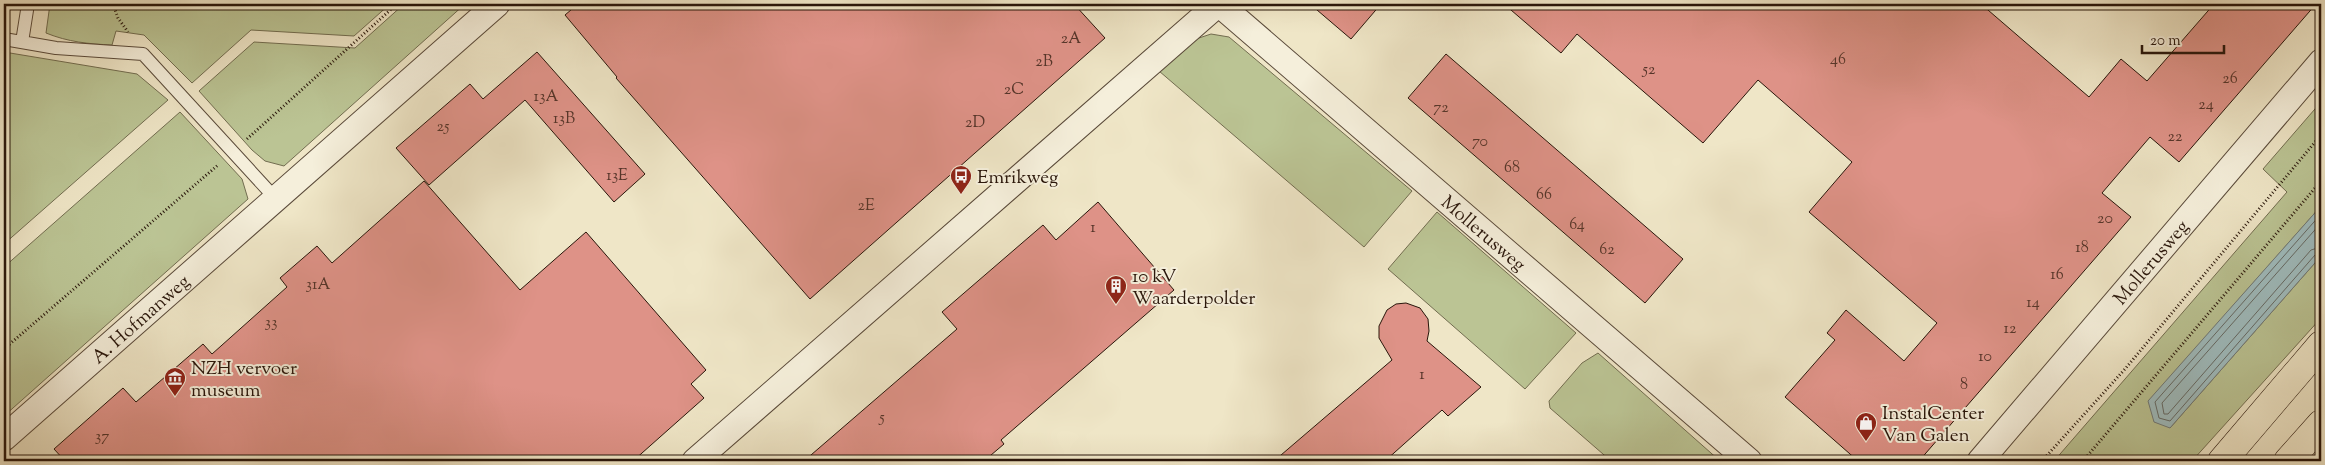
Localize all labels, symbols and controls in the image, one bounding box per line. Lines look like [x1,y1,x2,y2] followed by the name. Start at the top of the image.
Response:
[2142,22,2225,54] scale bar
[1061,28,1081,51] house number: 2A
[2150,31,2181,52] text: 20 m
[1830,49,1846,72] house number: 46
[1035,51,1053,74] house number: 2B
[1642,59,1656,82] house number: 52
[2222,68,2238,91] house number: 26
[1004,79,1024,102] house number: 2C
[534,86,558,109] house number: 13A
[2198,94,2214,117] house number: 24
[1433,97,1449,120] house number: 72
[553,108,575,131] house number: 13B
[965,112,985,135] house number: 2D
[437,116,450,139] house number: 25
[2168,126,2183,149] house number: 22
[1472,131,1488,154] house number: 70
[1504,157,1520,180] house number: 68
[949,164,973,195] bus stop icon: Emrikweg
[606,165,628,188] house number: 13E
[977,165,1058,192] place label: Emrikweg
[1536,184,1552,207] house number: 66
[1434,190,1531,279] street label: Mollerusweg
[857,195,875,218] house number: 2E
[2097,208,2113,231] house number: 20
[1569,214,1585,237] house number: 64
[2108,215,2196,312] street label: Mollerusweg
[1090,217,1096,240] house number: 1
[2075,237,2089,260] house number: 18
[1599,239,1615,262] house number: 62
[1132,264,1255,313] place label: 10 kV Waarderpolder
[2050,264,2064,287] house number: 16
[86,269,197,371] street label: A. Hofmanweg
[306,274,330,297] house number: 31A
[1104,274,1128,305] building icon: 10 kV Waarderpolder
[2026,292,2040,315] house number: 14
[265,312,277,335] house number: 33
[2004,318,2017,341] house number: 12
[1978,346,1992,369] house number: 10
[191,356,297,405] place label: NZH vervoer museum
[1419,364,1425,387] house number: 1
[163,366,187,397] museum icon: NZH vervoer museum
[1960,374,1968,397] house number: 8
[1882,401,1984,450] place label: InstalCenter Van Galen
[878,407,885,430] house number: 5
[1854,411,1878,442] shop icon: InstalCenter Van Galen
[95,426,109,449] house number: 37

